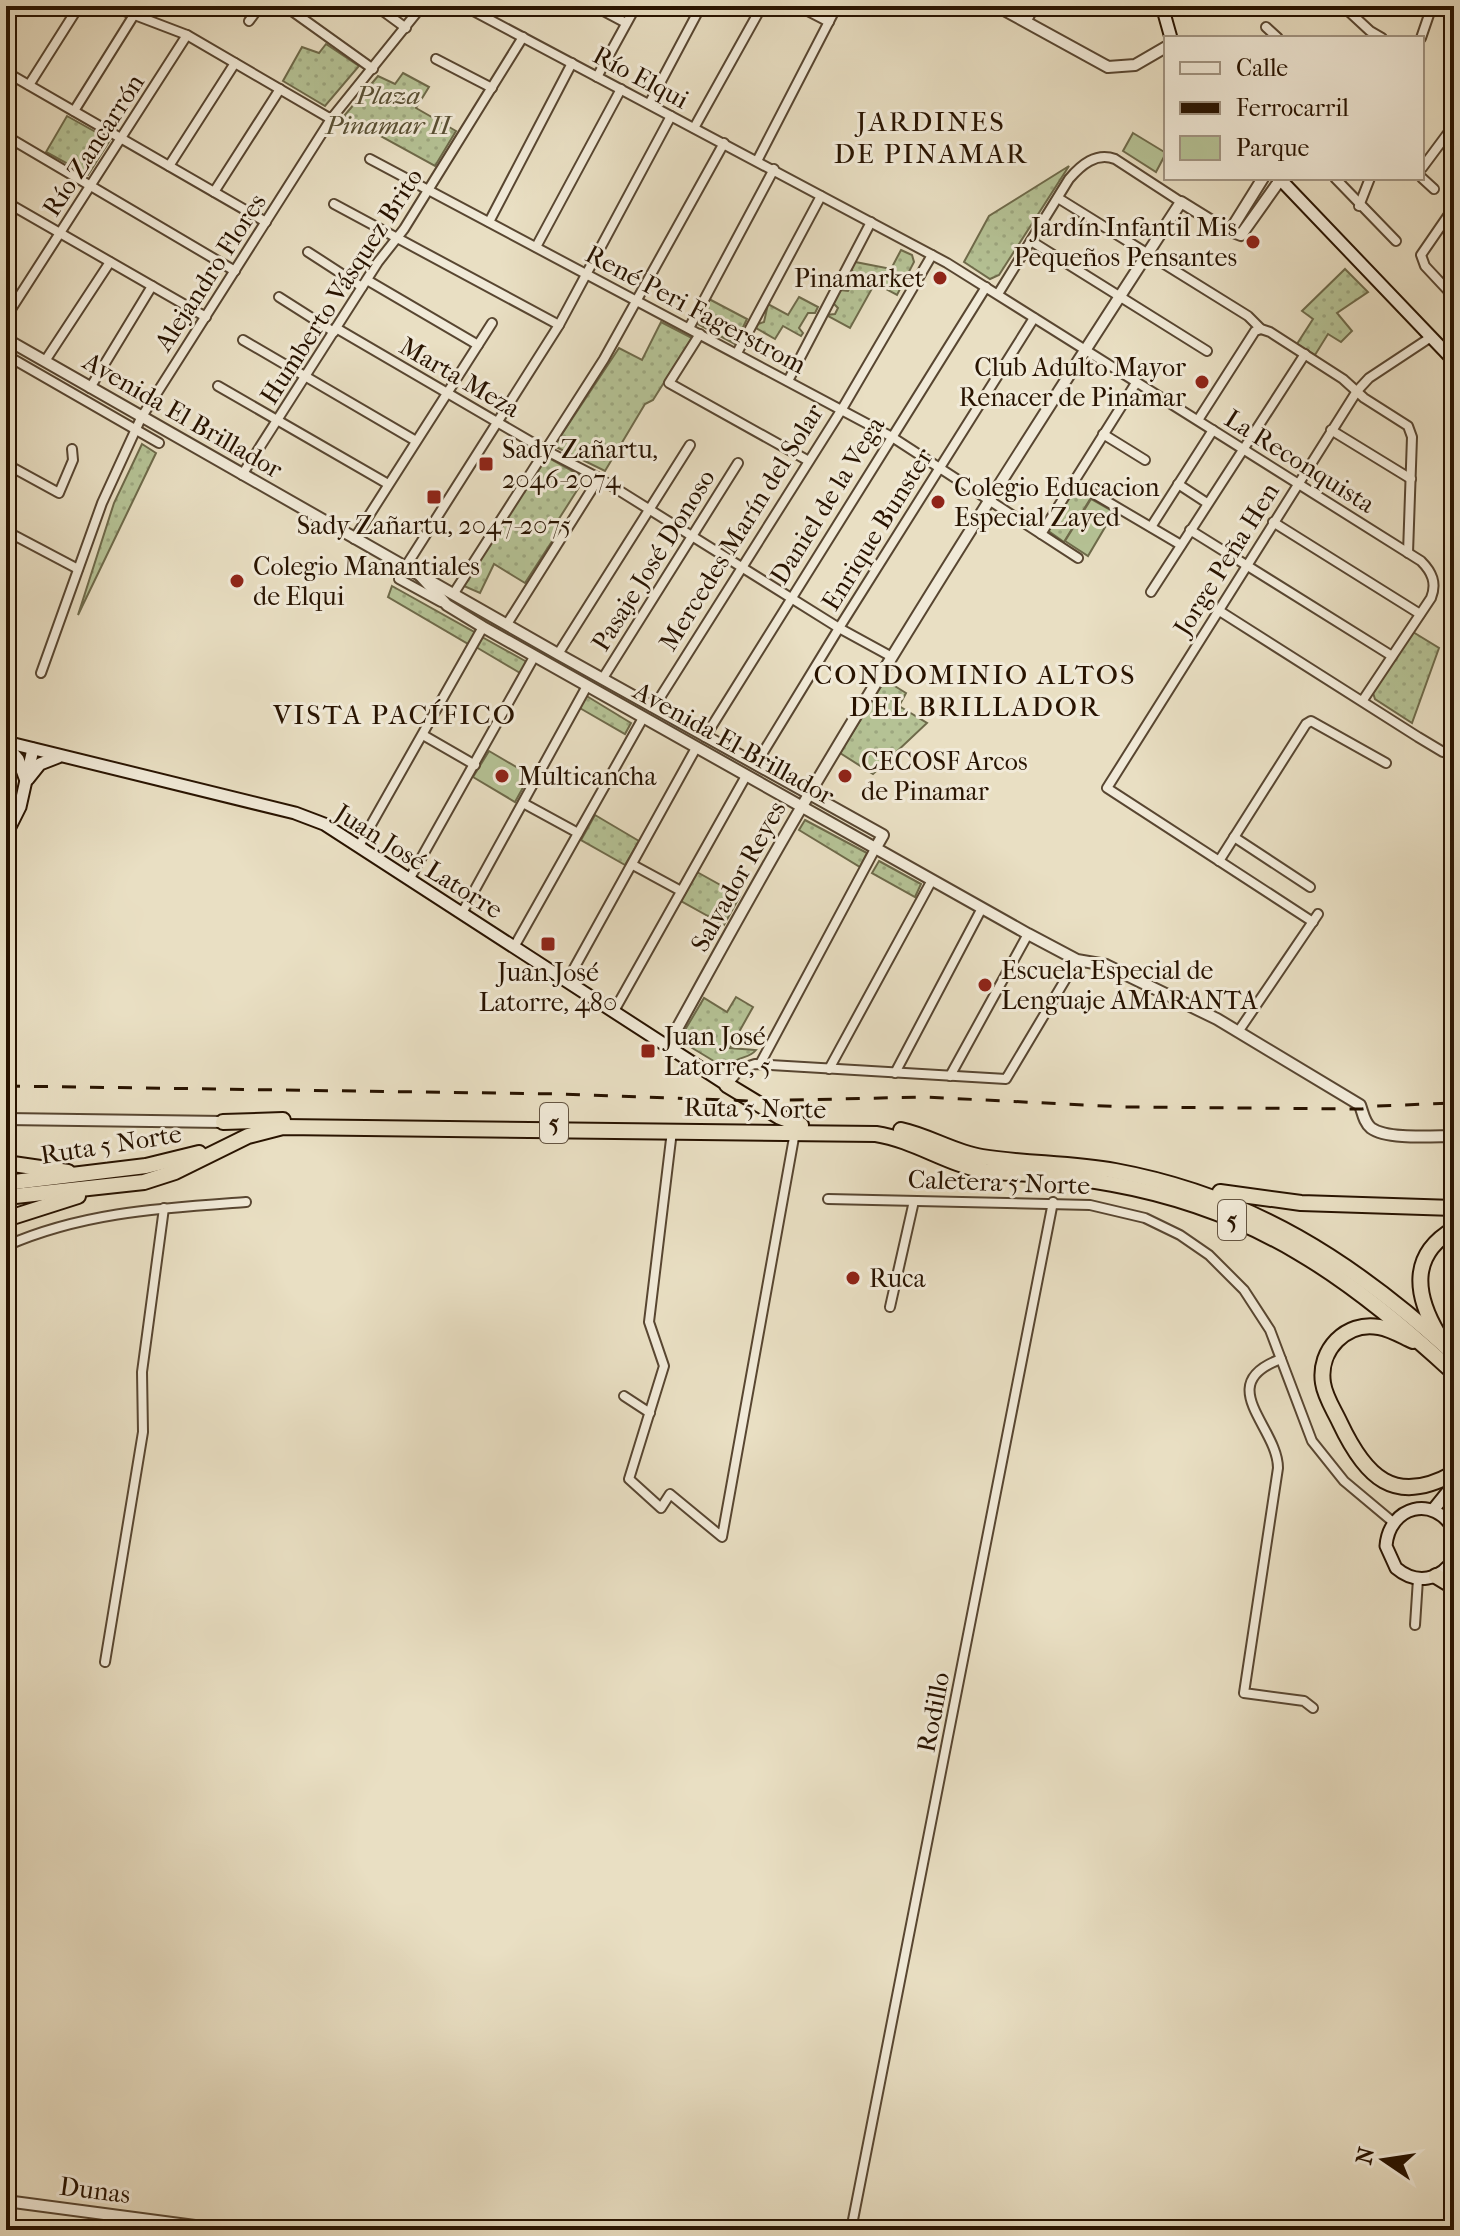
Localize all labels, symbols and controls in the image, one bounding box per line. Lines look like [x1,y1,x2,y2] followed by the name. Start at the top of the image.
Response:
[1164,36,1424,180] legend
[588,39,694,116] street label: Río Elqui
[1236,54,1288,82] text: Calle
[36,68,151,222] street label: Río Zancarrón
[325,80,453,141] park label: Plaza Pinamar II
[1236,94,1349,122] text: Ferrocarril
[834,105,1028,170] district label: JARDINES DE PINAMAR
[1236,134,1309,162] text: Parque
[253,162,429,410] street label: Humberto Vásquez Brito
[147,188,273,358] street label: Alejandro Flores
[1013,212,1237,273] place label: Jardín Infantil Mis Pequeños Pensantes
[1244,233,1262,251] marker: Jardín Infantil Mis Pequeños Pensantes
[580,238,812,381] street label: René Peri Fagerstrom
[794,263,925,294] place label: Pinamarket
[931,269,949,287] marker: Pinamarket
[394,331,526,425] street label: Marta Meza
[77,345,288,485] street label: Avenida El Brillador
[959,352,1186,413] place label: Club Adulto Mayor Renacer de Pinamar
[1193,373,1211,391] marker: Club Adulto Mayor Renacer de Pinamar
[653,398,830,656] street label: Mercedes Marín del Solar
[1219,403,1381,520] street label: La Reconquista
[764,410,892,590] street label: Daniel de la Vega
[502,434,658,495] place label: Sady Zañartu, 2046-2074
[815,442,940,616] street label: Enrique Bunster
[477,455,495,473] marker: Sady Zañartu, 2046-2074
[585,464,722,657] street label: Pasaje José Donoso
[954,472,1160,533] place label: Colegio Educacion Especial Zayed
[1166,477,1286,643] street label: Jorge Peña Hen
[425,488,443,506] marker: Sady Zañartu, 2047-2075
[929,493,947,511] marker: Colegio Educacion Especial Zayed
[297,510,571,541] place label: Sady Zañartu, 2047-2075
[253,551,480,612] place label: Colegio Manantiales de Elqui
[228,572,246,590] marker: Colegio Manantiales de Elqui
[813,658,1137,723] district label: CONDOMINIO ALTOS DEL BRILLADOR
[627,675,840,812] street label: Avenida El Brillador
[272,698,517,731] district label: VISTA PACÍFICO
[861,746,1028,807] place label: CECOSF Arcos de Pinamar
[518,761,657,792] place label: Multicancha
[493,767,511,785] marker: Multicancha
[836,767,854,785] marker: CECOSF Arcos de Pinamar
[684,795,793,957] street label: Salvador Reyes
[327,796,509,926] street label: Juan José Latorre
[539,935,557,953] marker: Juan José Latorre, 480
[1001,955,1259,1016] place label: Escuela Especial de Lenguaje AMARANTA
[479,957,617,1018] place label: Juan José Latorre, 480
[976,976,994,994] marker: Escuela Especial de Lenguaje AMARANTA
[662,1021,771,1082] place label: Juan José Latorre, 5
[639,1042,657,1060] marker: Juan José Latorre, 5
[684,1092,827,1125] street label: Ruta 5 Norte
[540,1103,568,1143] road number: 5
[38,1118,184,1171] street label: Ruta 5 Norte
[907,1164,1091,1201] street label: Caletera 5 Norte
[1218,1200,1246,1240] road number: 5
[869,1263,927,1294] place label: Ruca
[844,1269,862,1287] marker: Ruca
[911,1669,956,1755] street label: Rodillo
[1344,2120,1424,2200] north arrow
[1351,2144,1380,2167] text: N
[58,2171,132,2210] street label: Dunas

